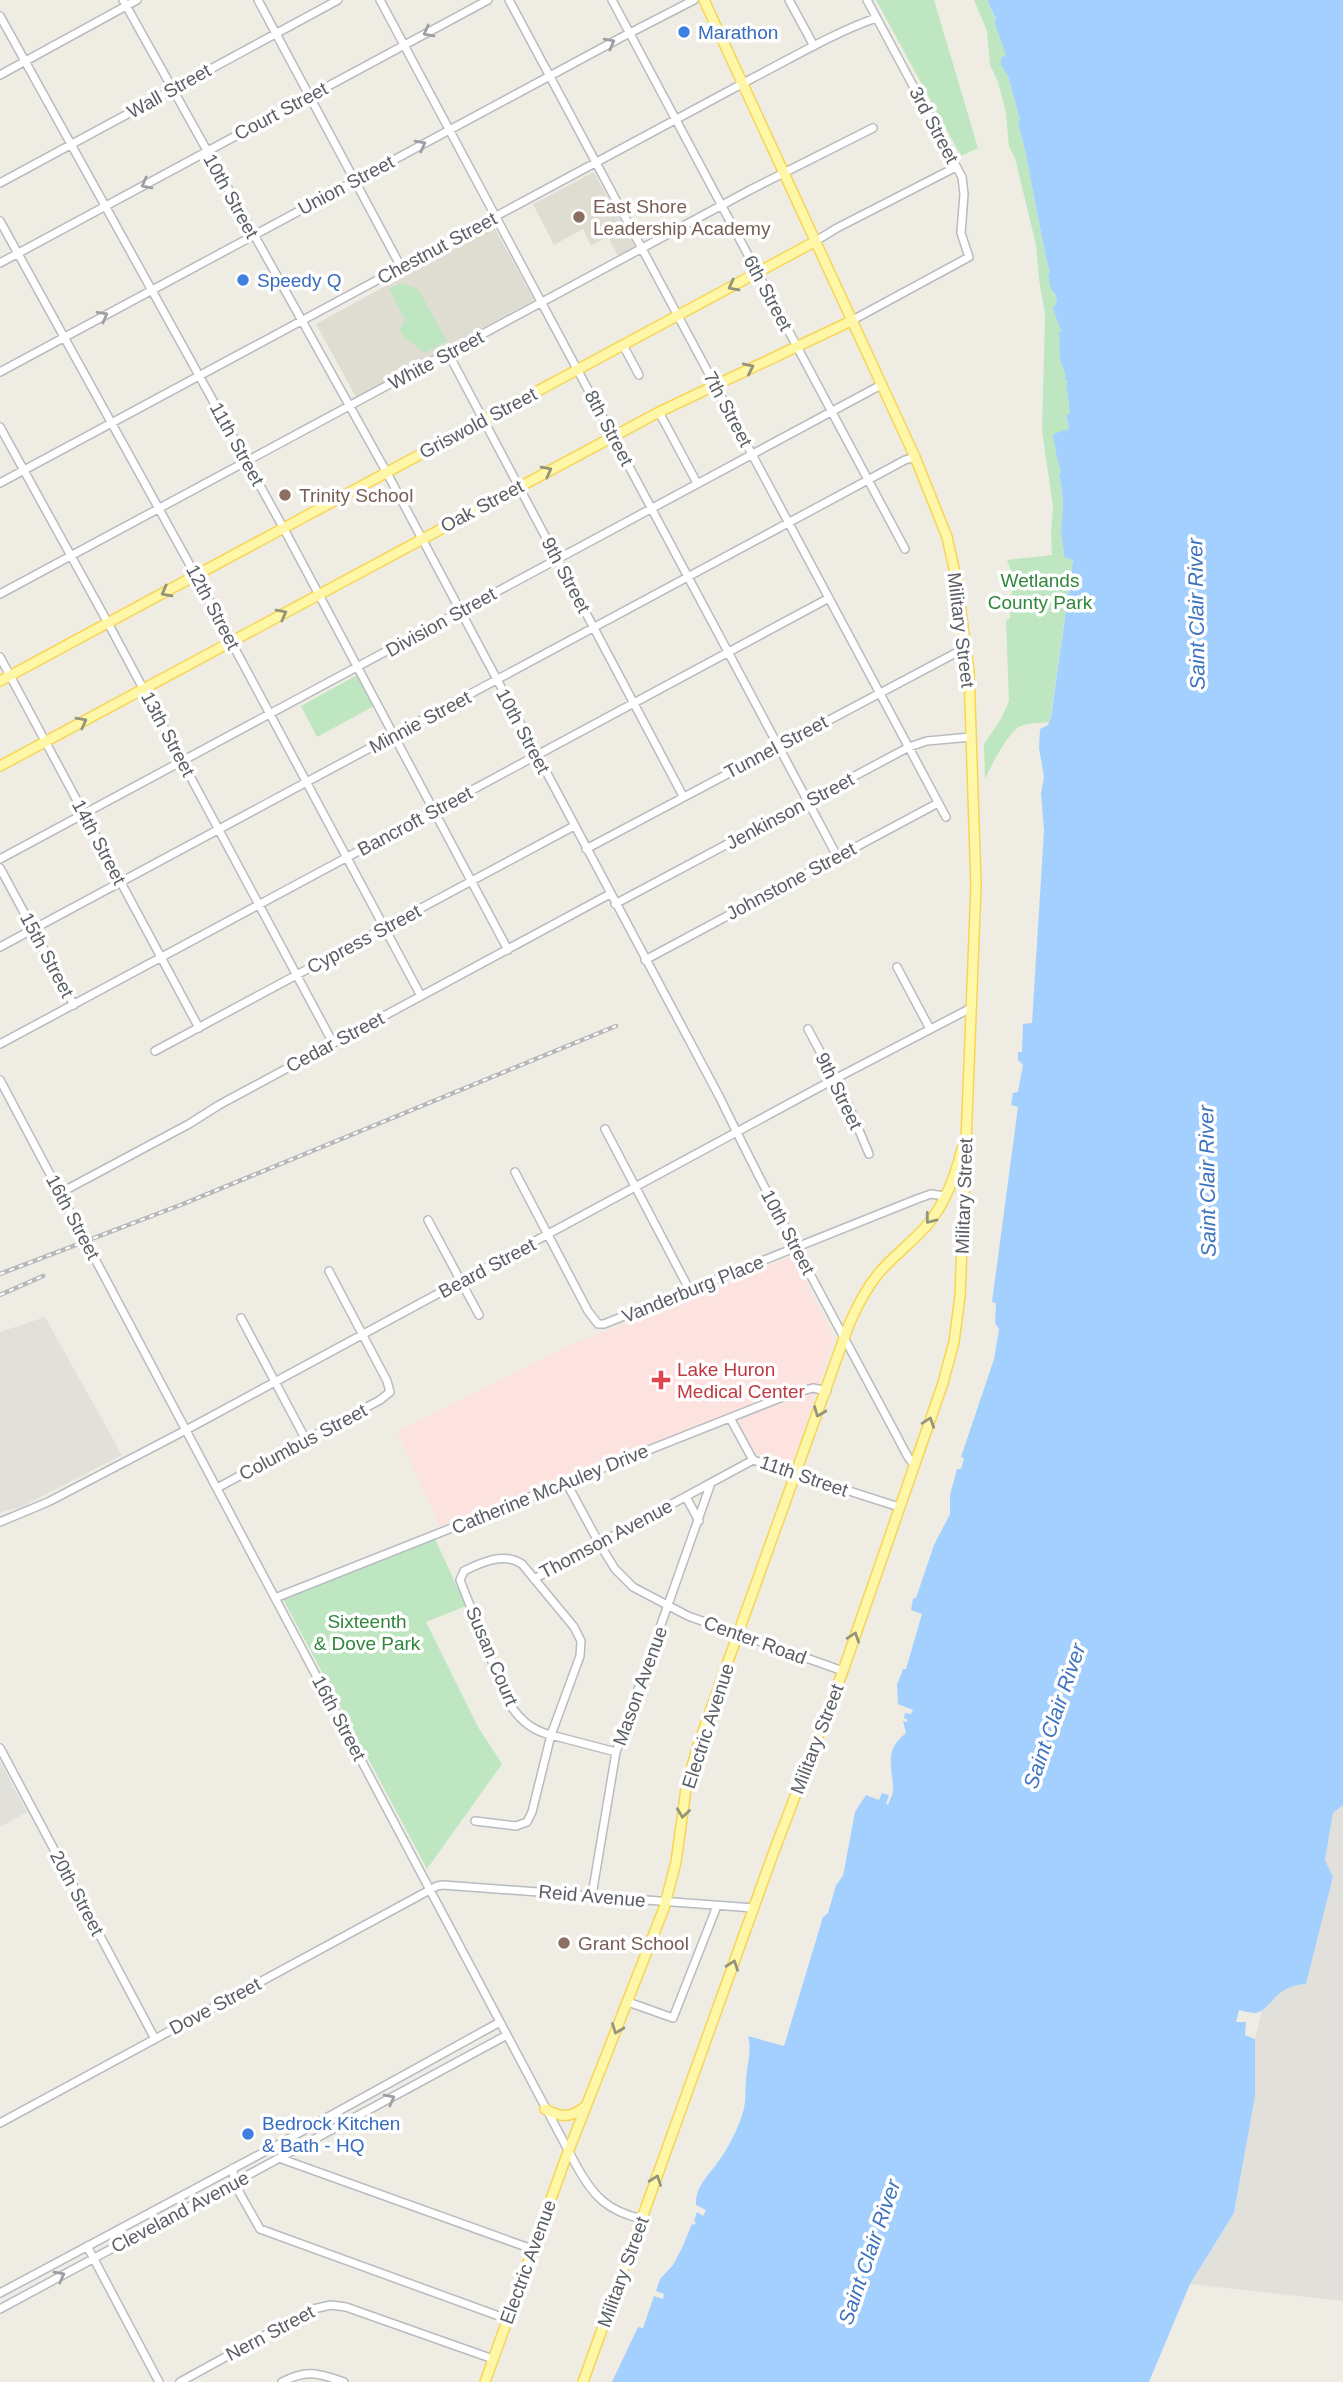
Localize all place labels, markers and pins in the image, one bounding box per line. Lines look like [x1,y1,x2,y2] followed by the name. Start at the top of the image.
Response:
[698,22,778,43] place label: Marathon
[676,24,692,40] marker: Marathon
[593,196,771,239] place label: East Shore Leadership Academy
[571,209,587,225] marker: East Shore Leadership Academy
[257,270,342,291] place label: Speedy Q
[235,272,251,288] marker: Speedy Q
[299,485,413,506] place label: Trinity School
[277,487,293,503] marker: Trinity School
[677,1359,805,1402] place label: Lake Huron Medical Center
[651,1370,671,1390] marker: Lake Huron Medical Center
[578,1933,689,1954] place label: Grant School
[556,1935,572,1951] marker: Grant School
[262,2113,400,2156] place label: Bedrock Kitchen & Bath - HQ
[240,2126,256,2142] marker: Bedrock Kitchen & Bath - HQ

